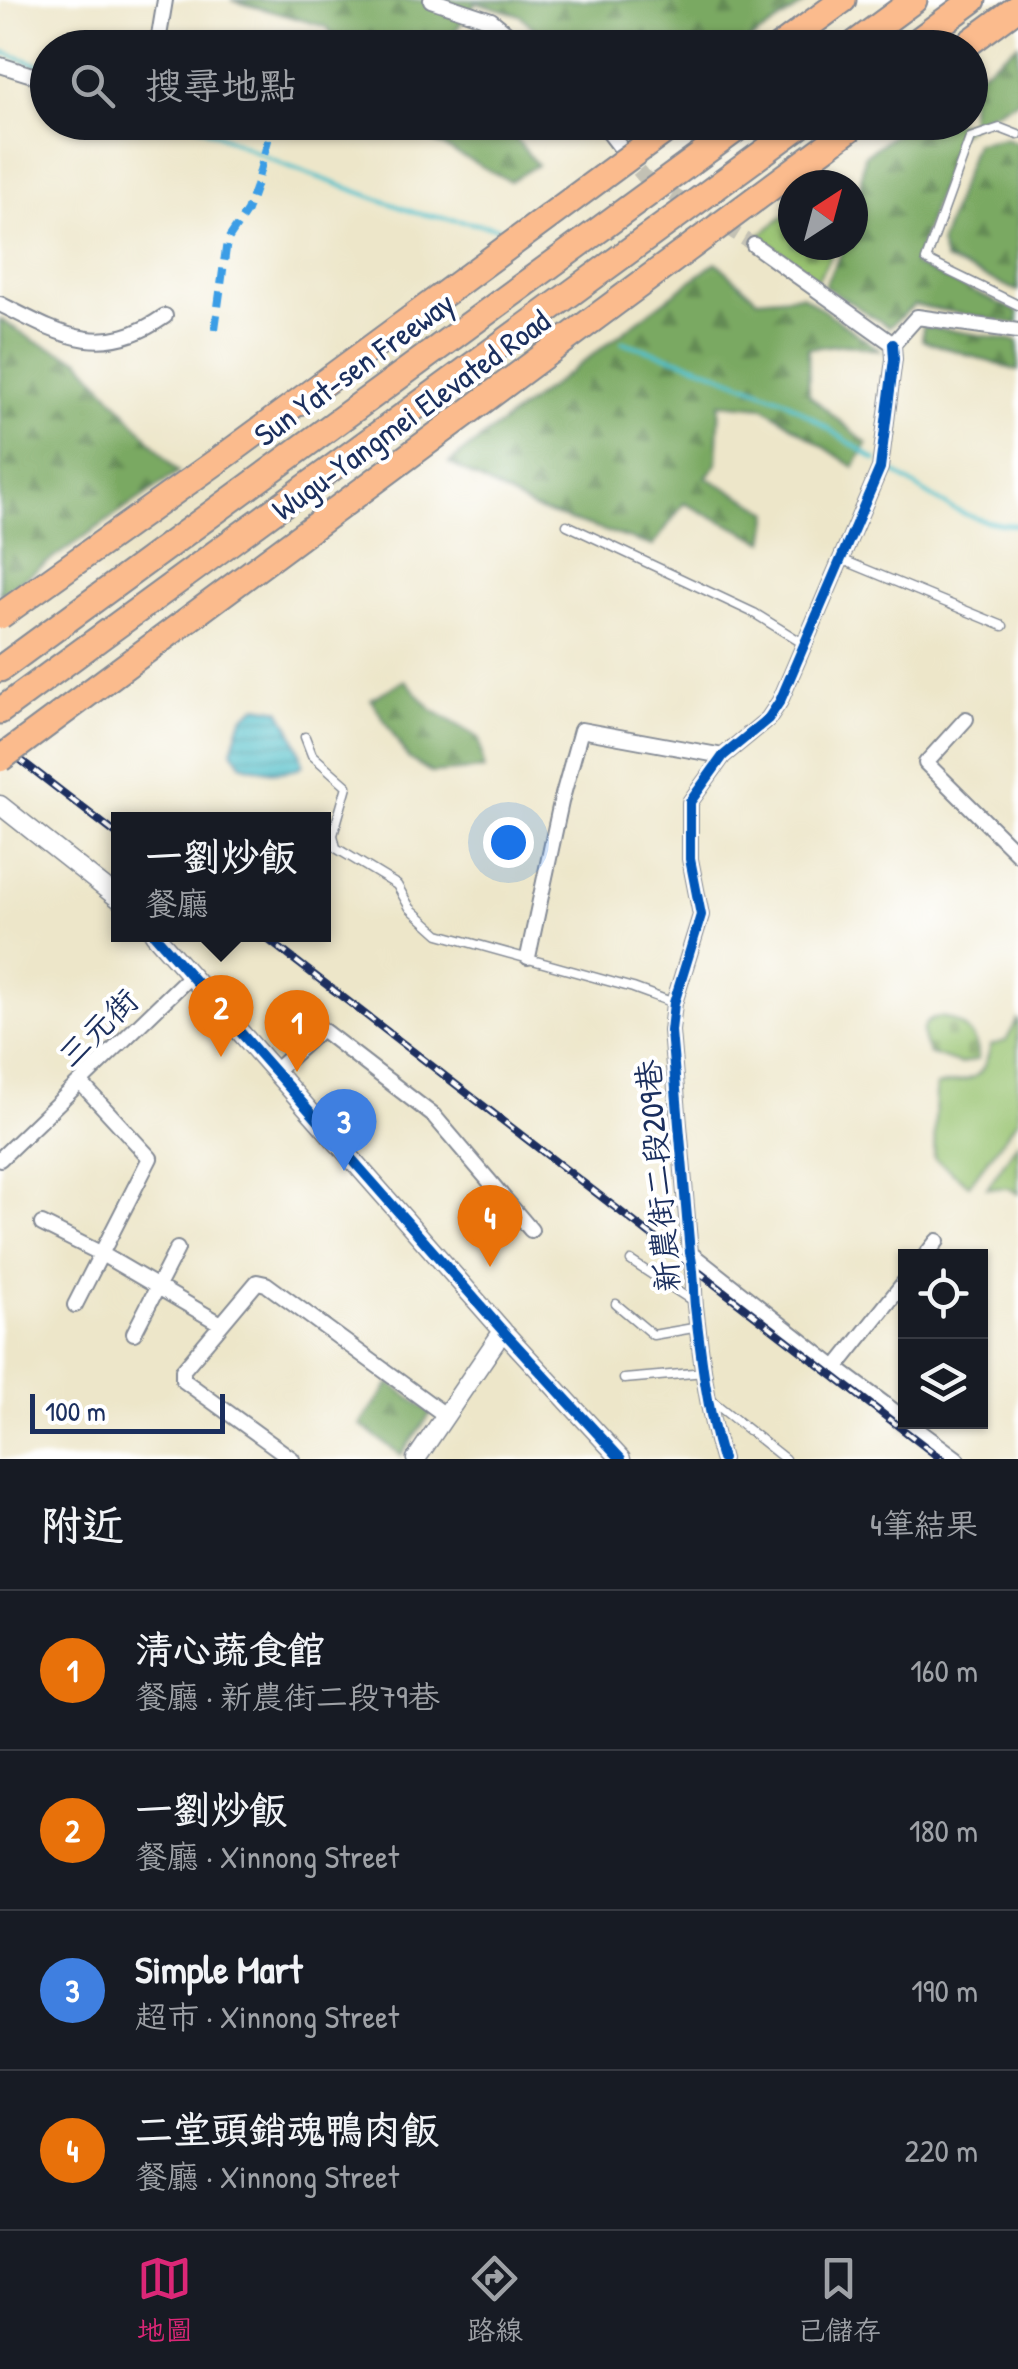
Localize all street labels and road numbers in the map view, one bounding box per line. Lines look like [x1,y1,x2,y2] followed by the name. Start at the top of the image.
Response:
[245,281,462,456] street label: Sun Yat-sen Freeway
[263,299,558,530] street label: Wugu-Yangmei Elevated Road
[48,979,147,1076] street label: 三元街
[626,1058,689,1294] street label: 新農街二段209巷

